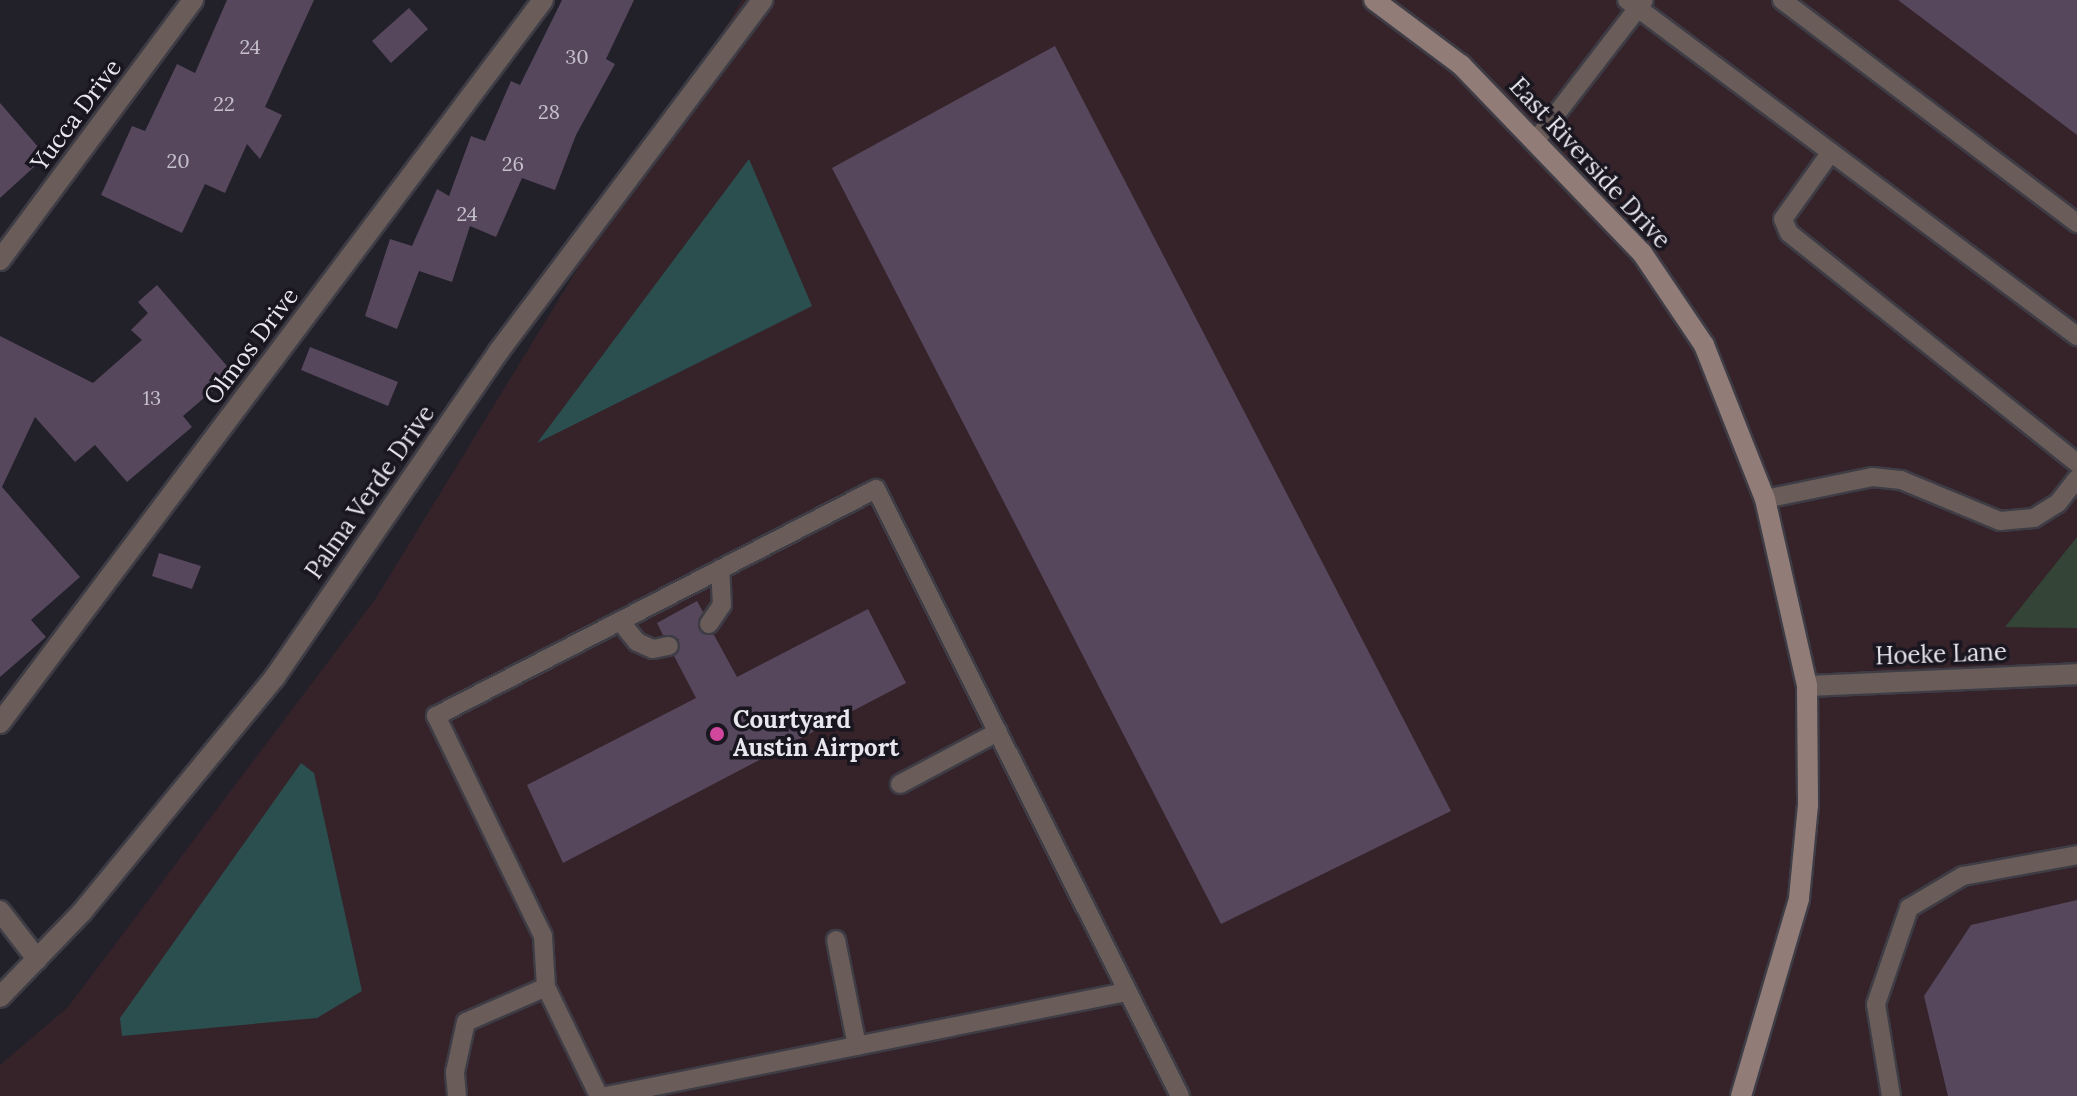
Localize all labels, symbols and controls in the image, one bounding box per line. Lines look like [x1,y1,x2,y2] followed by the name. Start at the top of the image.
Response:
[239,34,261,58] house number: 24
[565,44,589,68] house number: 30
[25,53,127,177] street label: Yucca Drive
[1503,72,1677,254] street label: East Riverside Drive
[213,91,235,115] house number: 22
[538,99,560,123] house number: 28
[166,148,190,172] house number: 20
[502,151,524,175] house number: 26
[456,201,478,225] house number: 24
[198,282,304,410] street label: Olmos Drive
[143,385,161,409] house number: 13
[299,400,441,584] street label: Palma Verde Drive
[1875,637,2007,671] street label: Hoeke Lane
[733,706,899,762] place label: Courtyard Austin Airport
[708,725,726,743] marker: Courtyard Austin Airport

